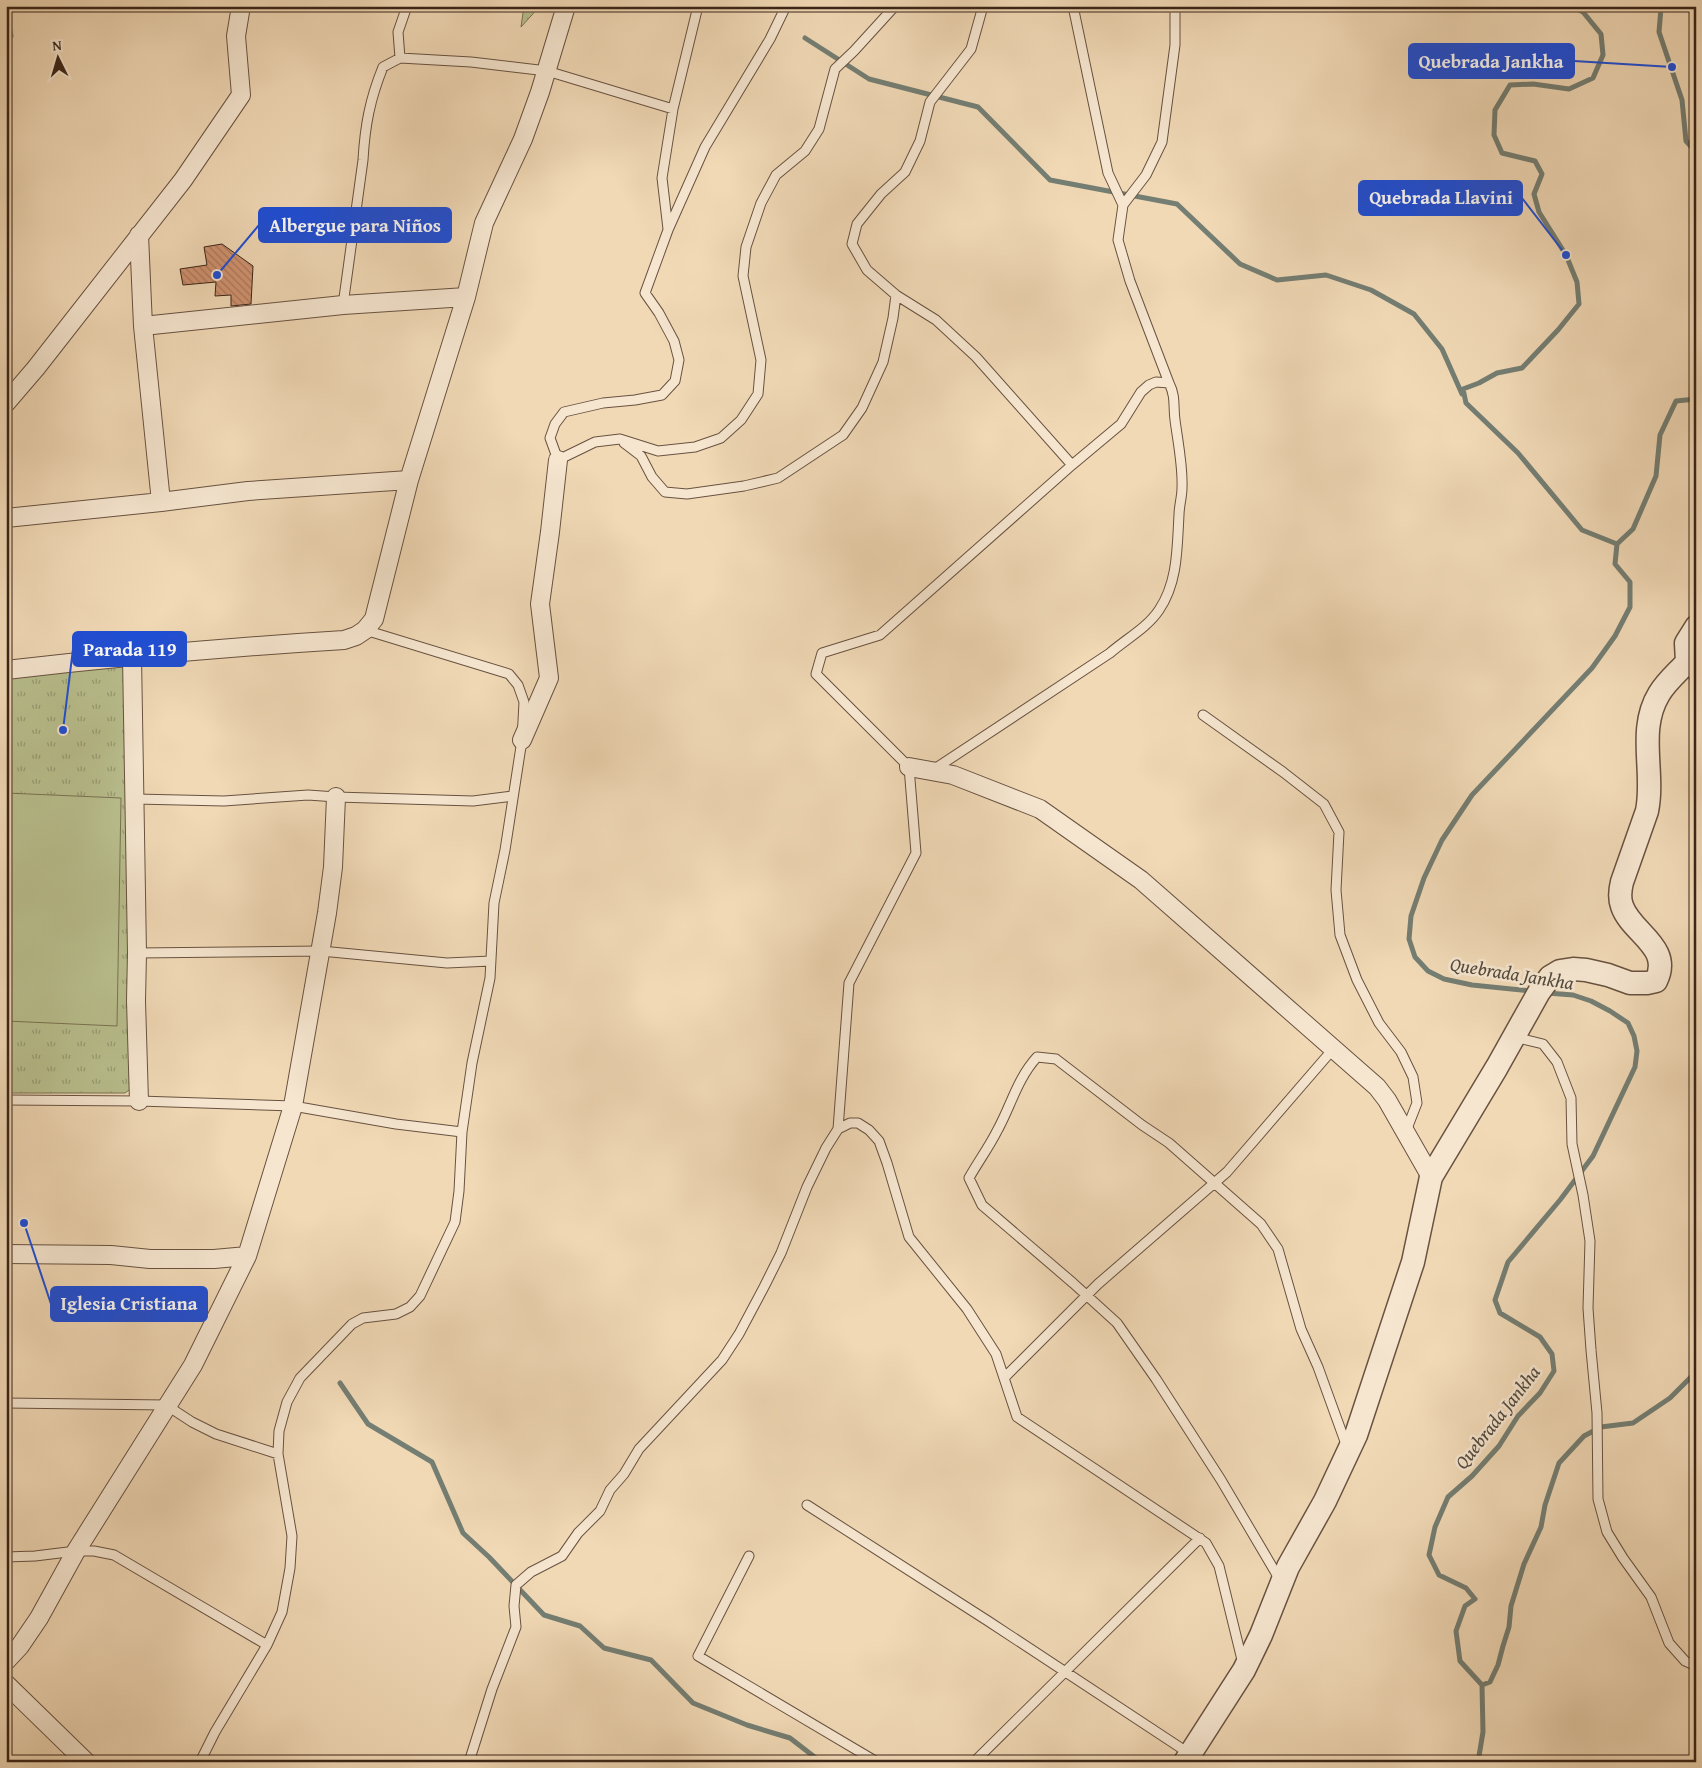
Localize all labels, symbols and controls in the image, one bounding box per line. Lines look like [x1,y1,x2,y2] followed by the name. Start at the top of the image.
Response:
[32,32,82,82] north arrow
[51,35,63,55] text: N
[1409,44,1574,78] callout: Quebrada Jankha
[1419,47,1564,75] text: Quebrada Jankha
[1359,181,1522,215] callout: Quebrada Llavini
[1369,183,1513,211] text: Quebrada Llavini
[259,208,451,242] callout: Albergue para Niños
[269,211,441,239] text: Albergue para Niños
[73,632,186,666] callout: Parada 119
[83,635,177,663] text: Parada 119
[1448,949,1576,997] water label: Quebrada Jankha
[51,1287,207,1321] callout: Iglesia Cristiana
[61,1289,198,1317] text: Iglesia Cristiana
[1447,1359,1547,1475] water label: Quebrada Jankha

